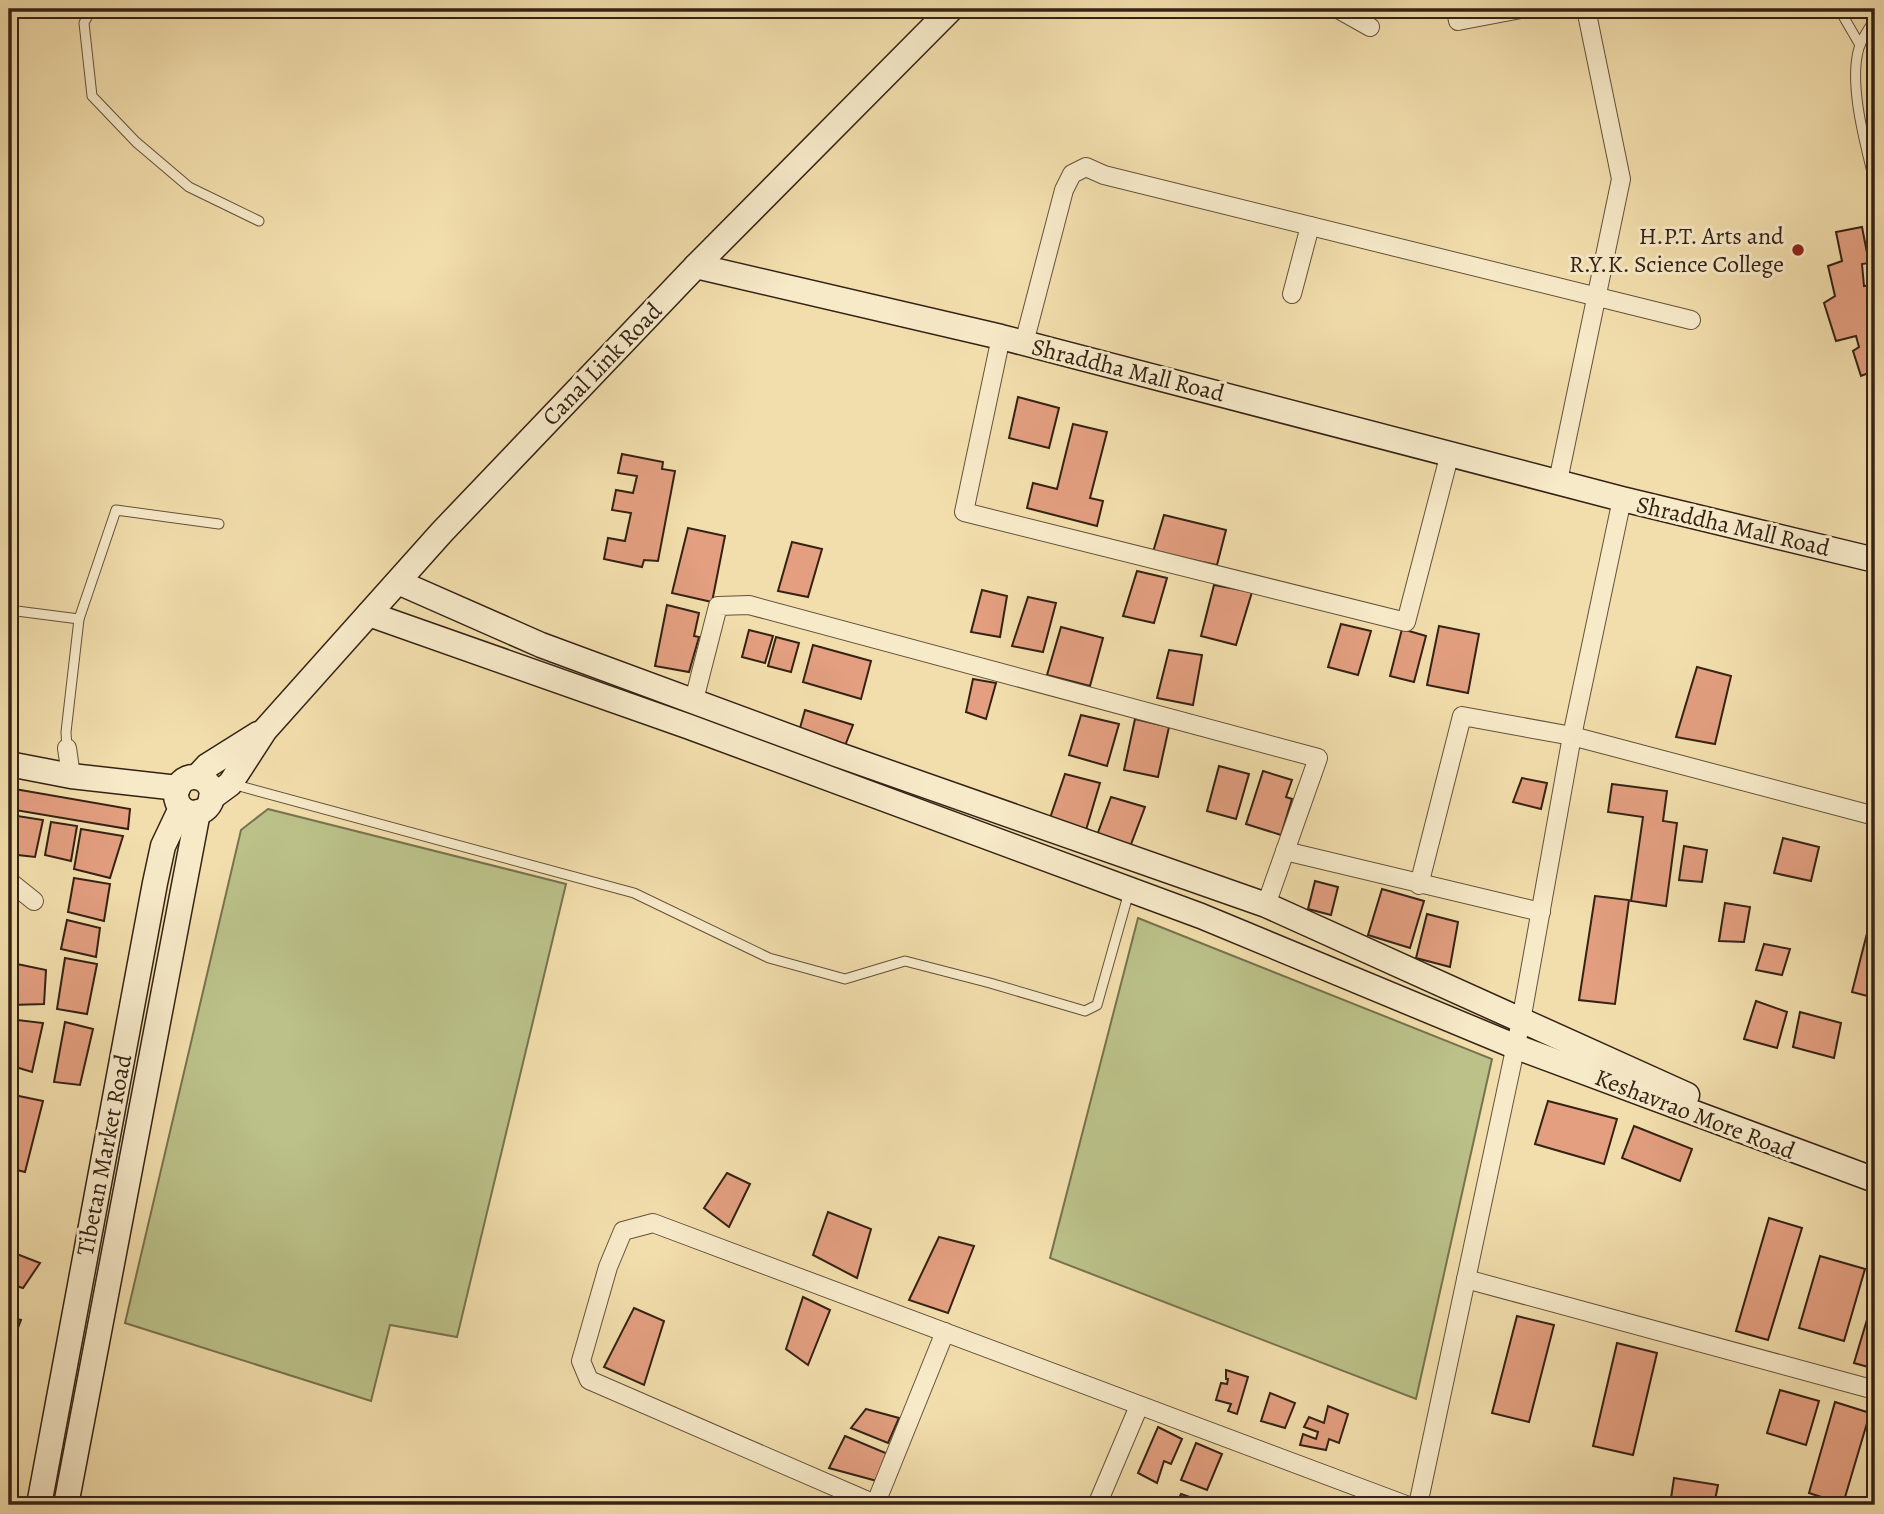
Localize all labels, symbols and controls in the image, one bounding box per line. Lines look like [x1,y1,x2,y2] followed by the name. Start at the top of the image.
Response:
[1569,220,1784,280] place label: H.P.T. Arts and R.Y.K. Science College
[1790,242,1806,258] marker: H.P.T. Arts and R.Y.K. Science College
[535,295,669,433] street label: Canal Link Road
[1028,331,1228,409] street label: Shraddha Mall Road
[1633,488,1833,564] street label: Shraddha Mall Road
[69,1052,139,1258] street label: Tibetan Market Road
[1590,1061,1800,1167] street label: Keshavrao More Road

